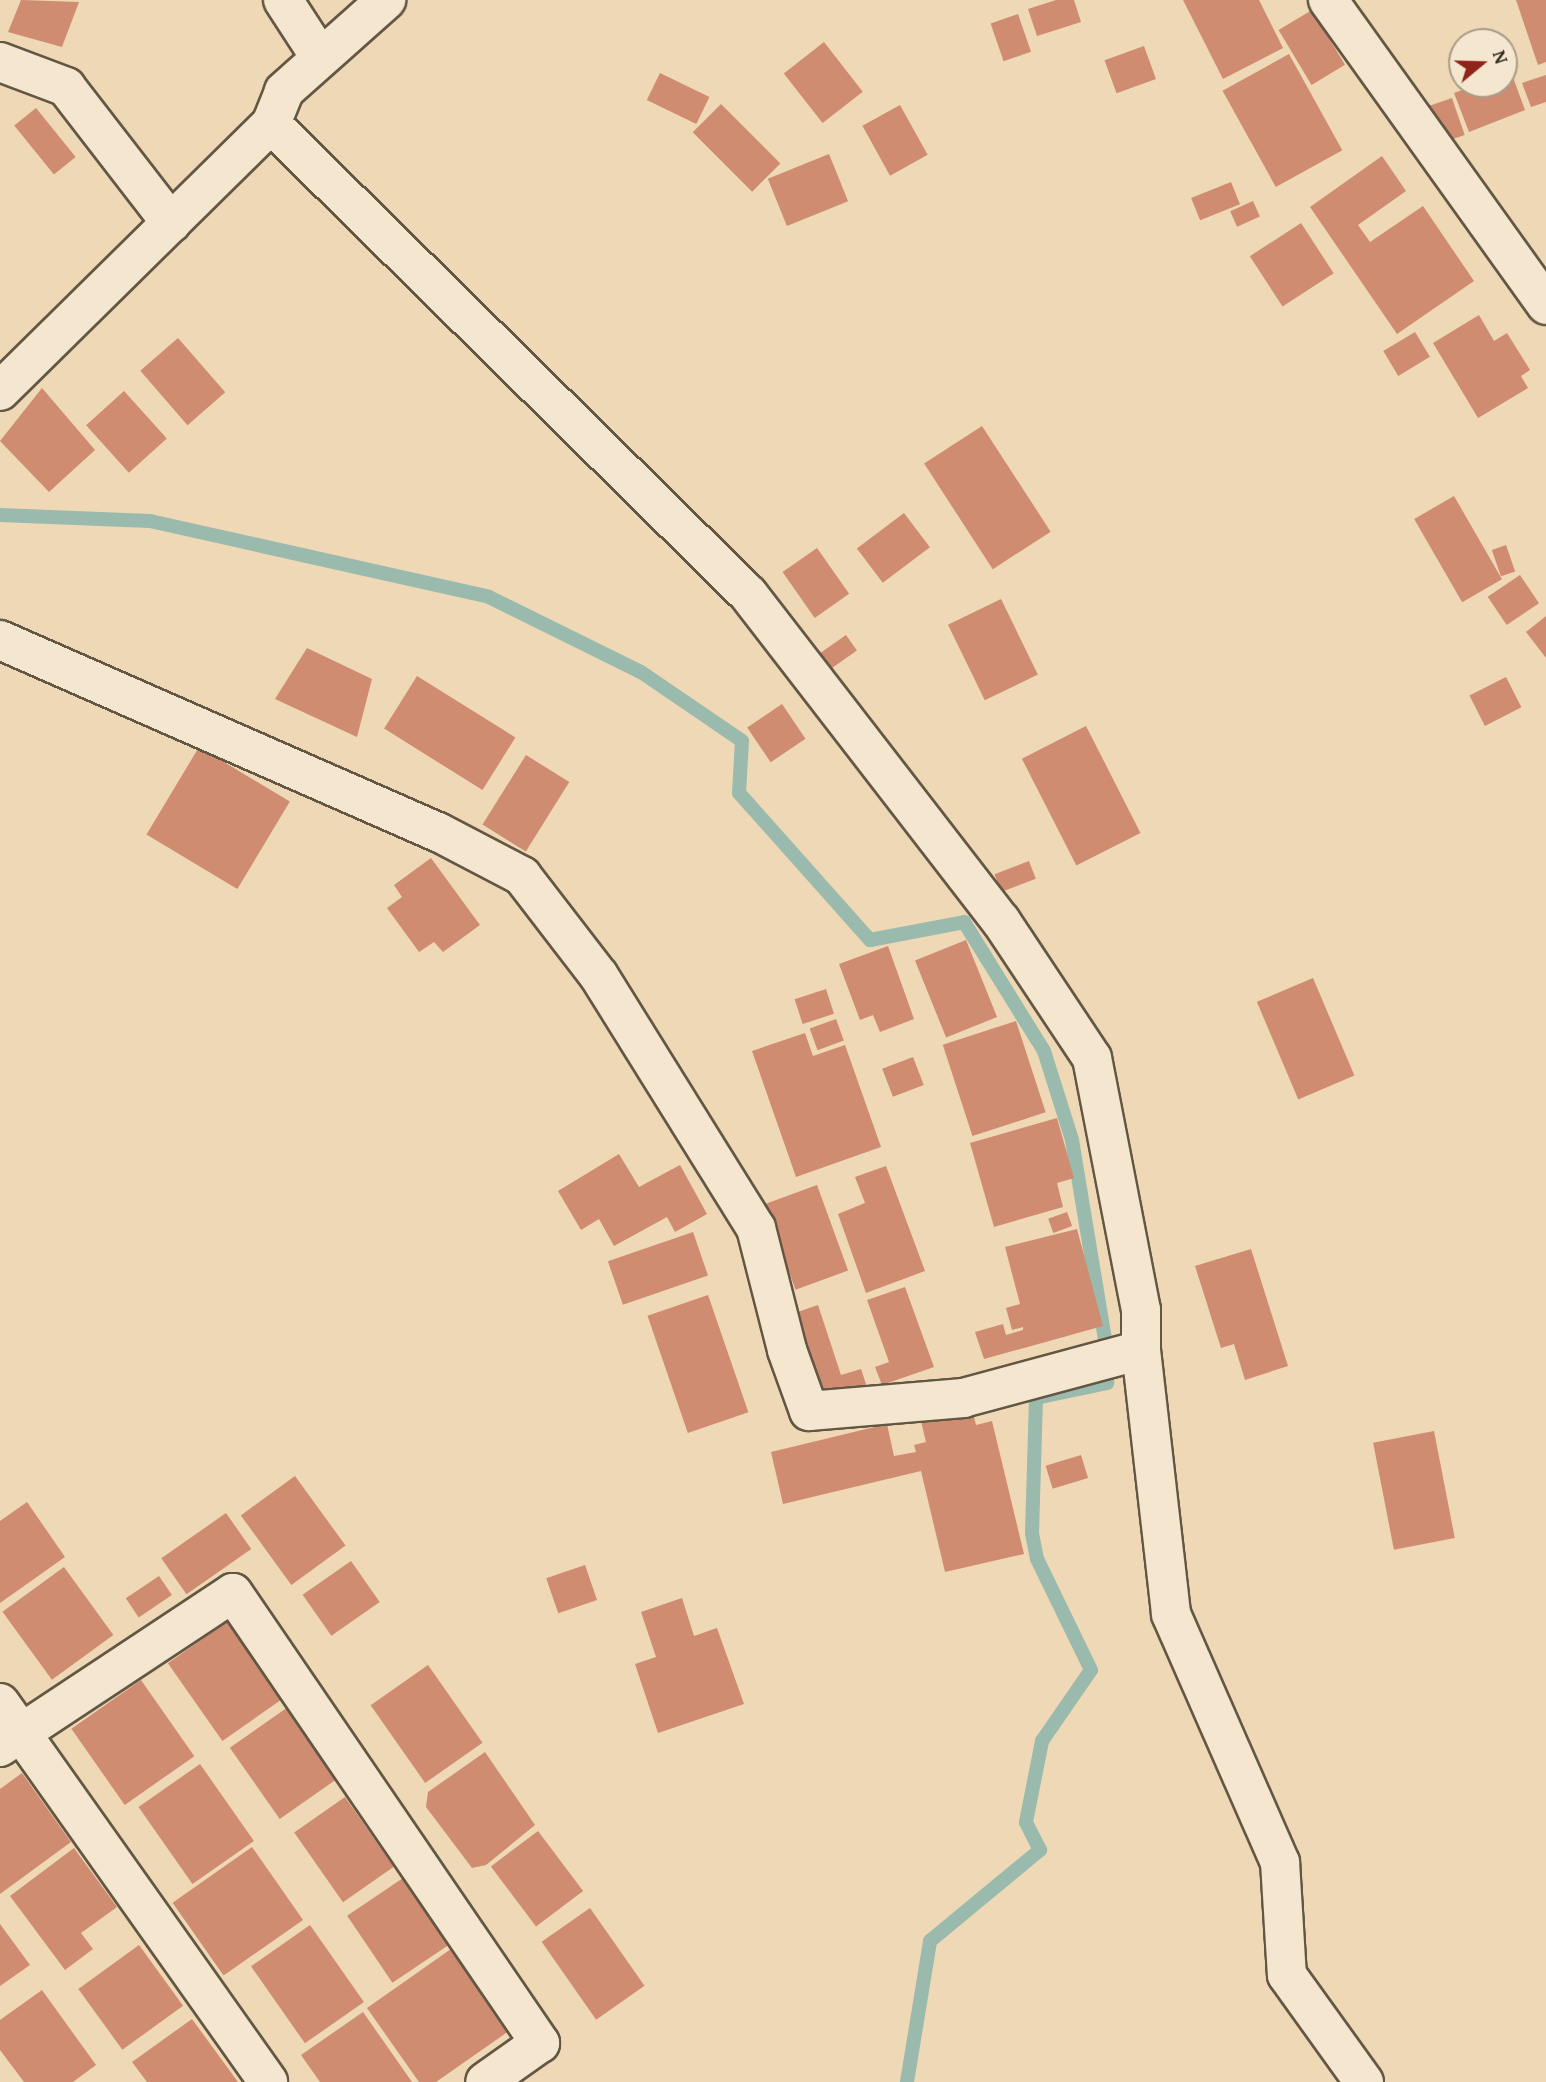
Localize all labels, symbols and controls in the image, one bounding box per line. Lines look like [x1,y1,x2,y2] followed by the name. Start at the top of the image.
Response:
[1448,28,1518,98] north arrow
[1486,46,1516,67] text: N

